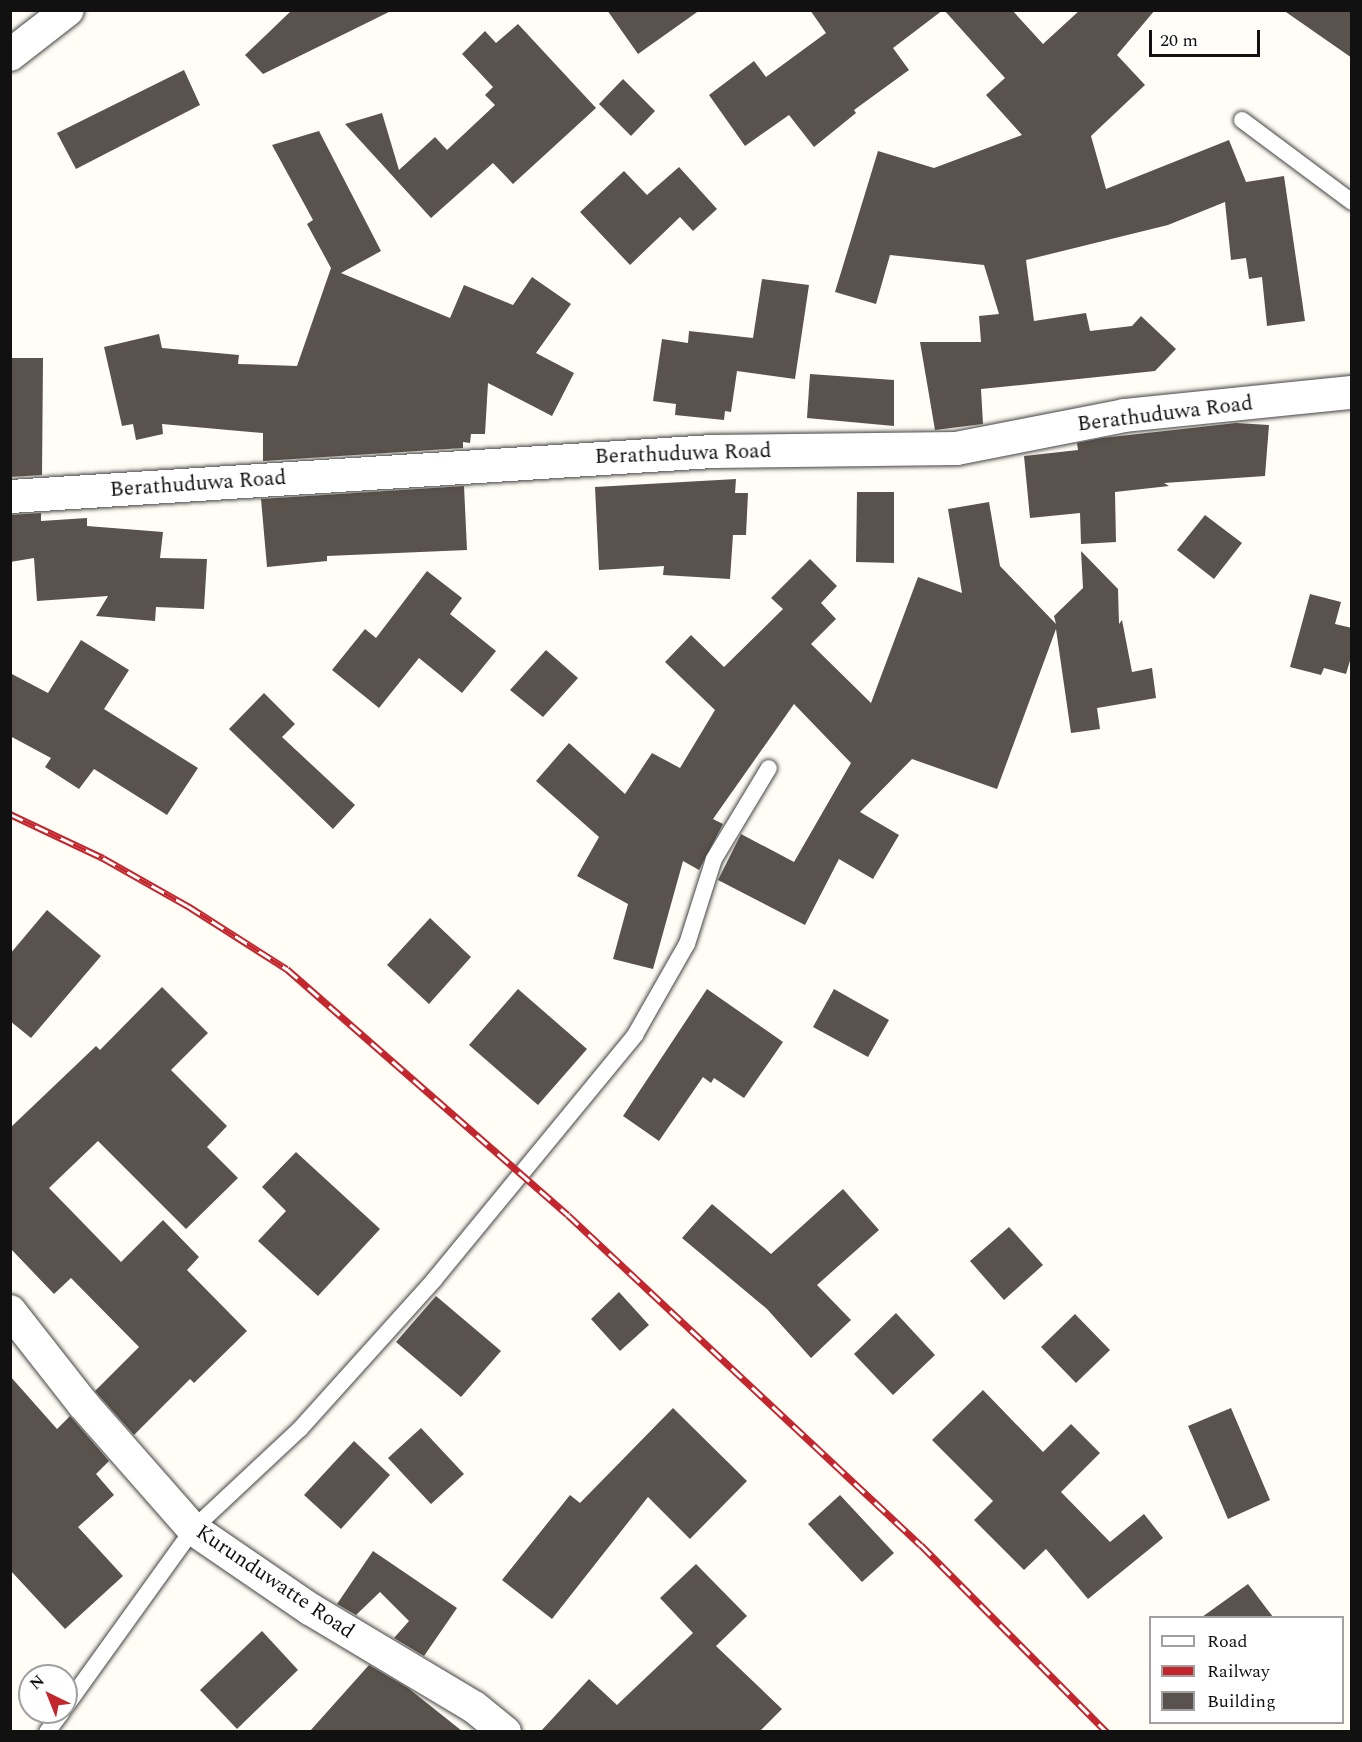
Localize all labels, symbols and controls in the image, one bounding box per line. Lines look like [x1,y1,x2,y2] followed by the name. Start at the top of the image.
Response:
[1152,18,1263,56] scale bar
[1160,27,1198,54] text: 20 m
[1076,391,1254,437] street label: Berathuduwa Road
[594,438,772,470] street label: Berathuduwa Road
[109,465,287,503] street label: Berathuduwa Road
[191,1520,359,1644] street label: Kurunduwatte Road
[1149,1616,1344,1724] legend
[1207,1628,1248,1655] text: Road
[1207,1658,1270,1685] text: Railway
[18,1664,78,1724] north arrow
[24,1669,50,1696] text: N
[1207,1688,1276,1715] text: Building

